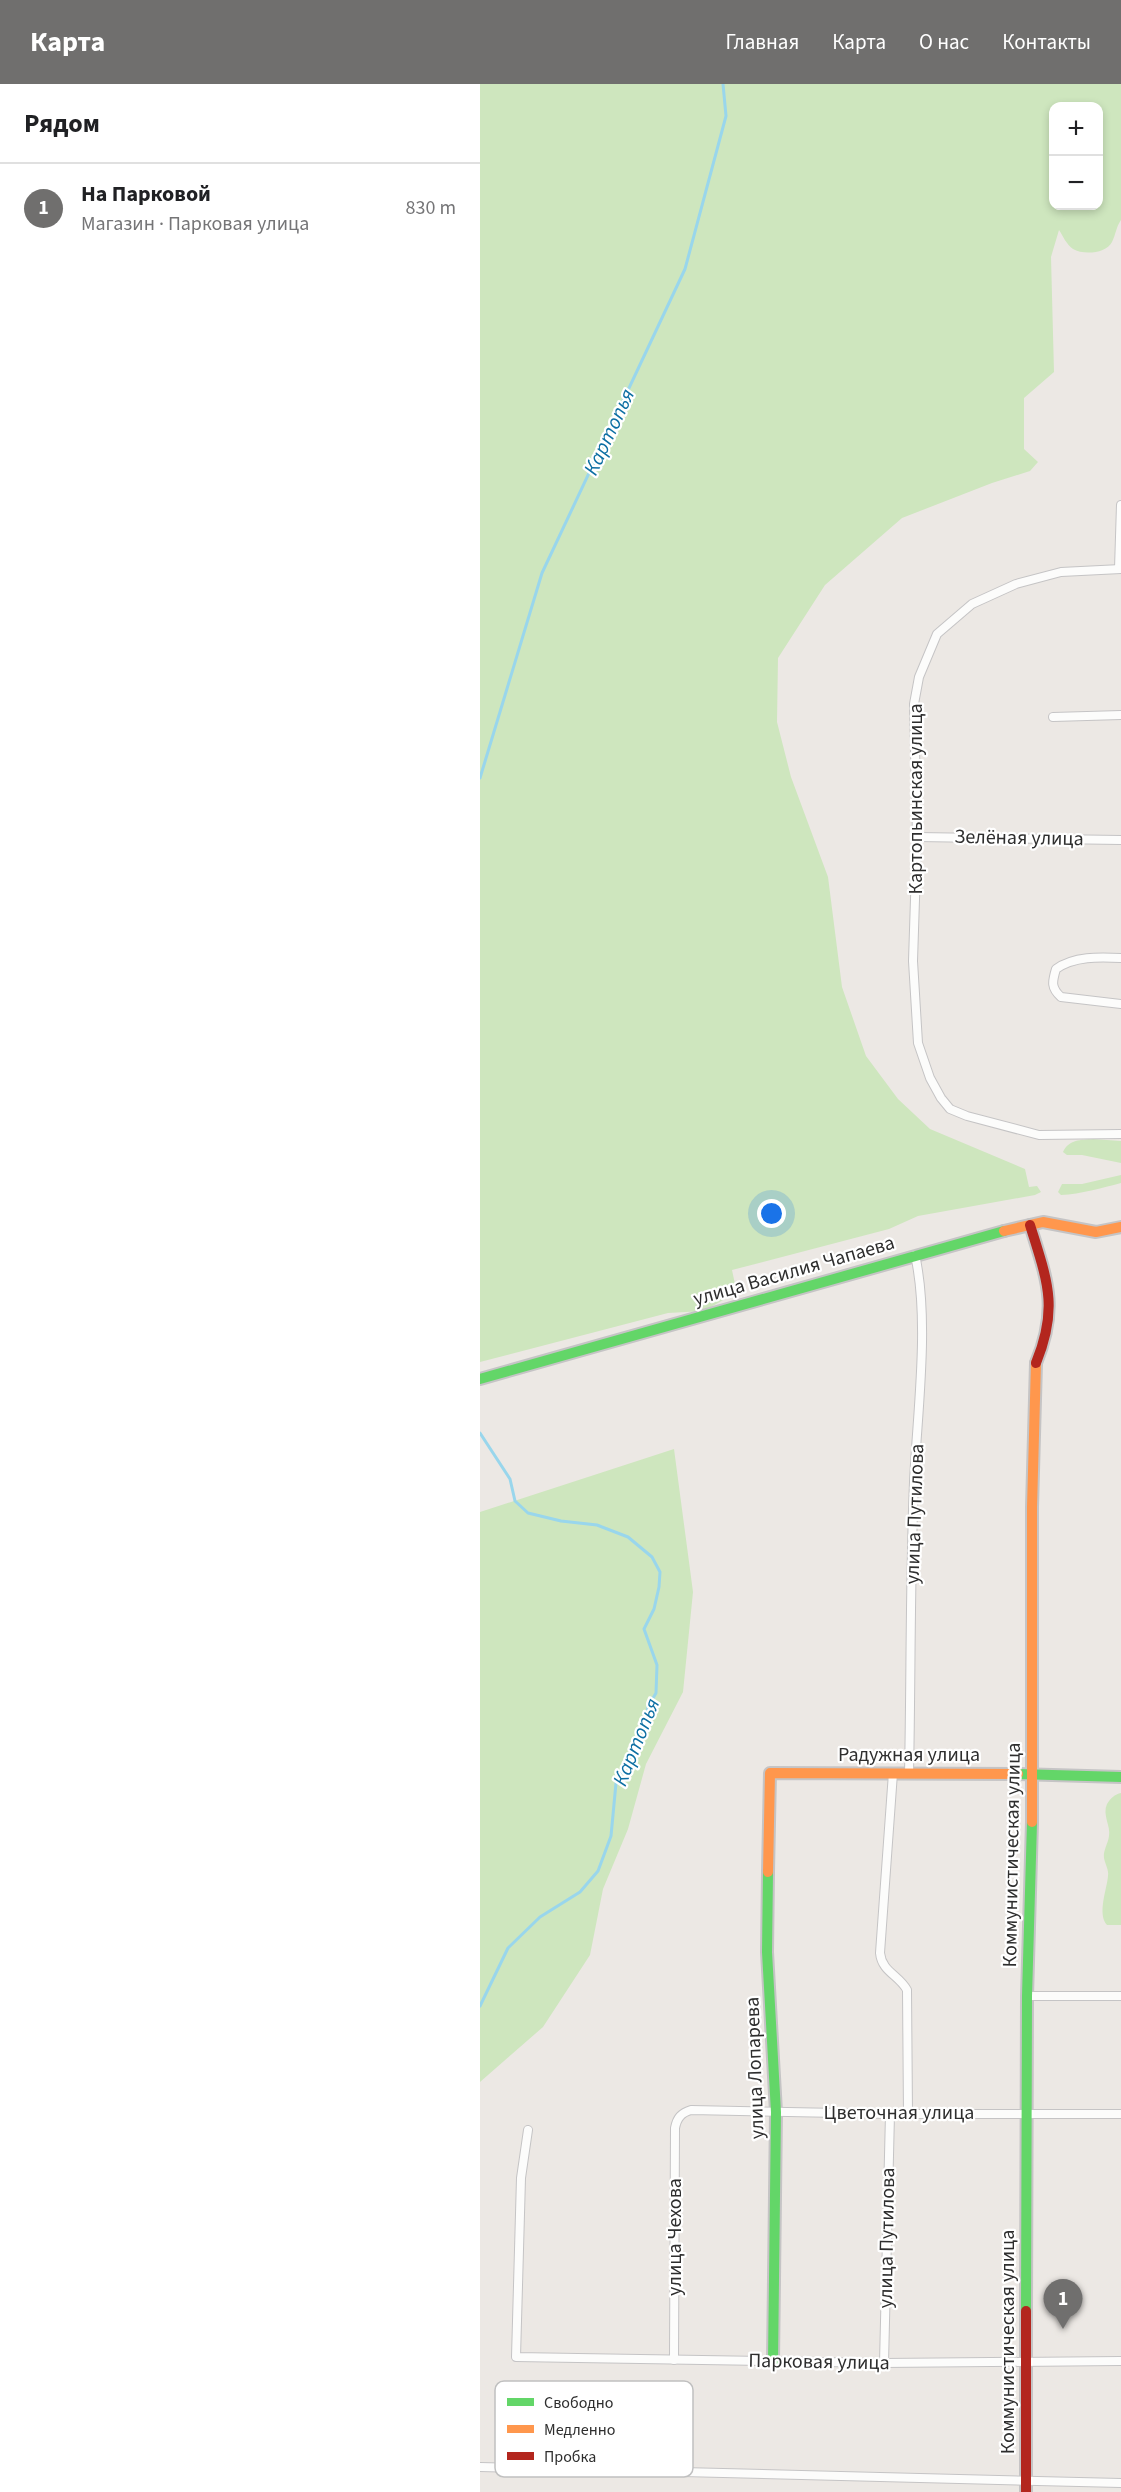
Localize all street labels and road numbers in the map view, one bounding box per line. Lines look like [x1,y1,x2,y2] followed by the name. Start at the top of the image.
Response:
[902,703,930,895] street label: Картопьинская улица
[954,823,1084,853] street label: Зелёная улица
[690,1229,898,1313] street label: улица Василия Чапаева
[899,1443,931,1585] street label: улица Путилова
[838,1741,980,1769] street label: Радужная улица
[996,1742,1028,1968] street label: Коммунистическая улица
[739,1996,771,2140] street label: улица Лопарева
[824,2099,974,2127] street label: Цветочная улица
[872,2167,902,2309] street label: улица Путилова
[661,2178,689,2296] street label: улица Чехова
[994,2230,1022,2454] street label: Коммунистическая улица
[748,2347,890,2377] street label: Парковая улица

